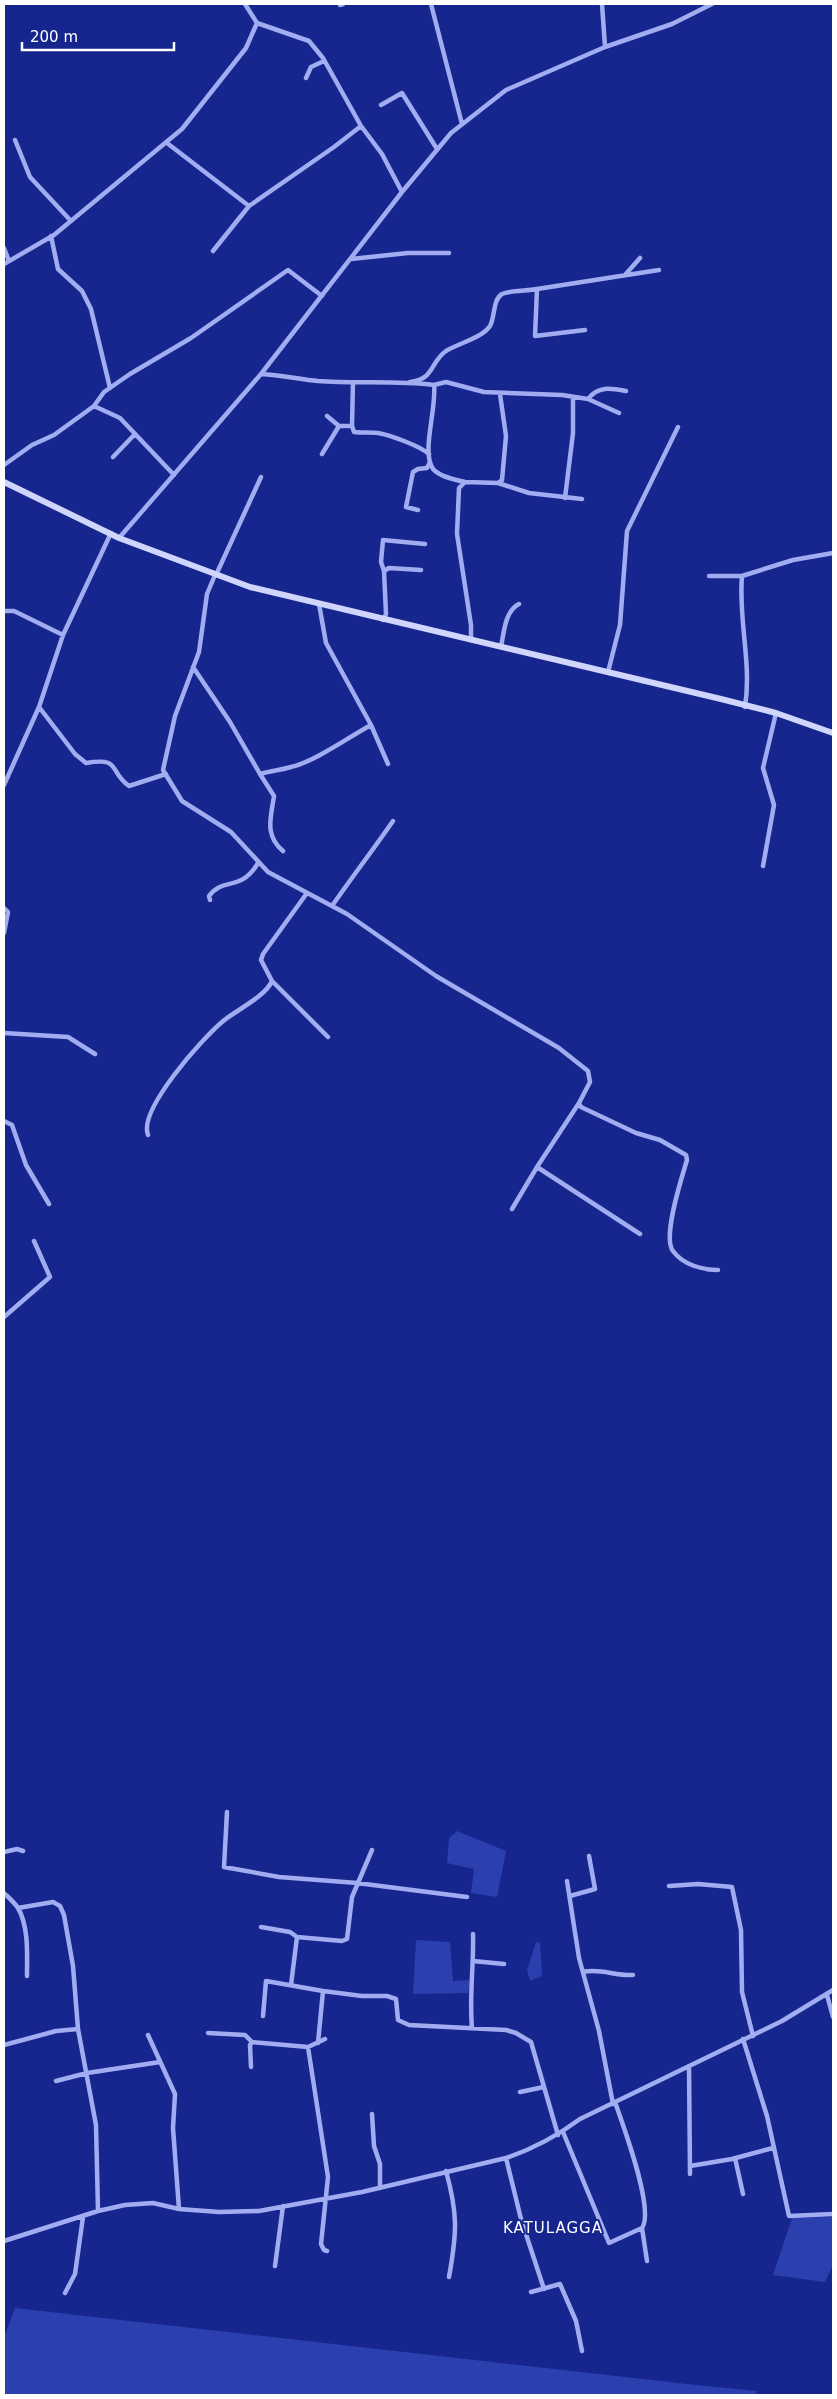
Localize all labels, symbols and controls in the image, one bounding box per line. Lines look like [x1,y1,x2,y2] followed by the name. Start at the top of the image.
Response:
[22,20,175,52] scale bar
[30,28,78,46] text: 200 m
[503,2219,603,2237] district label: KATULAGGA

